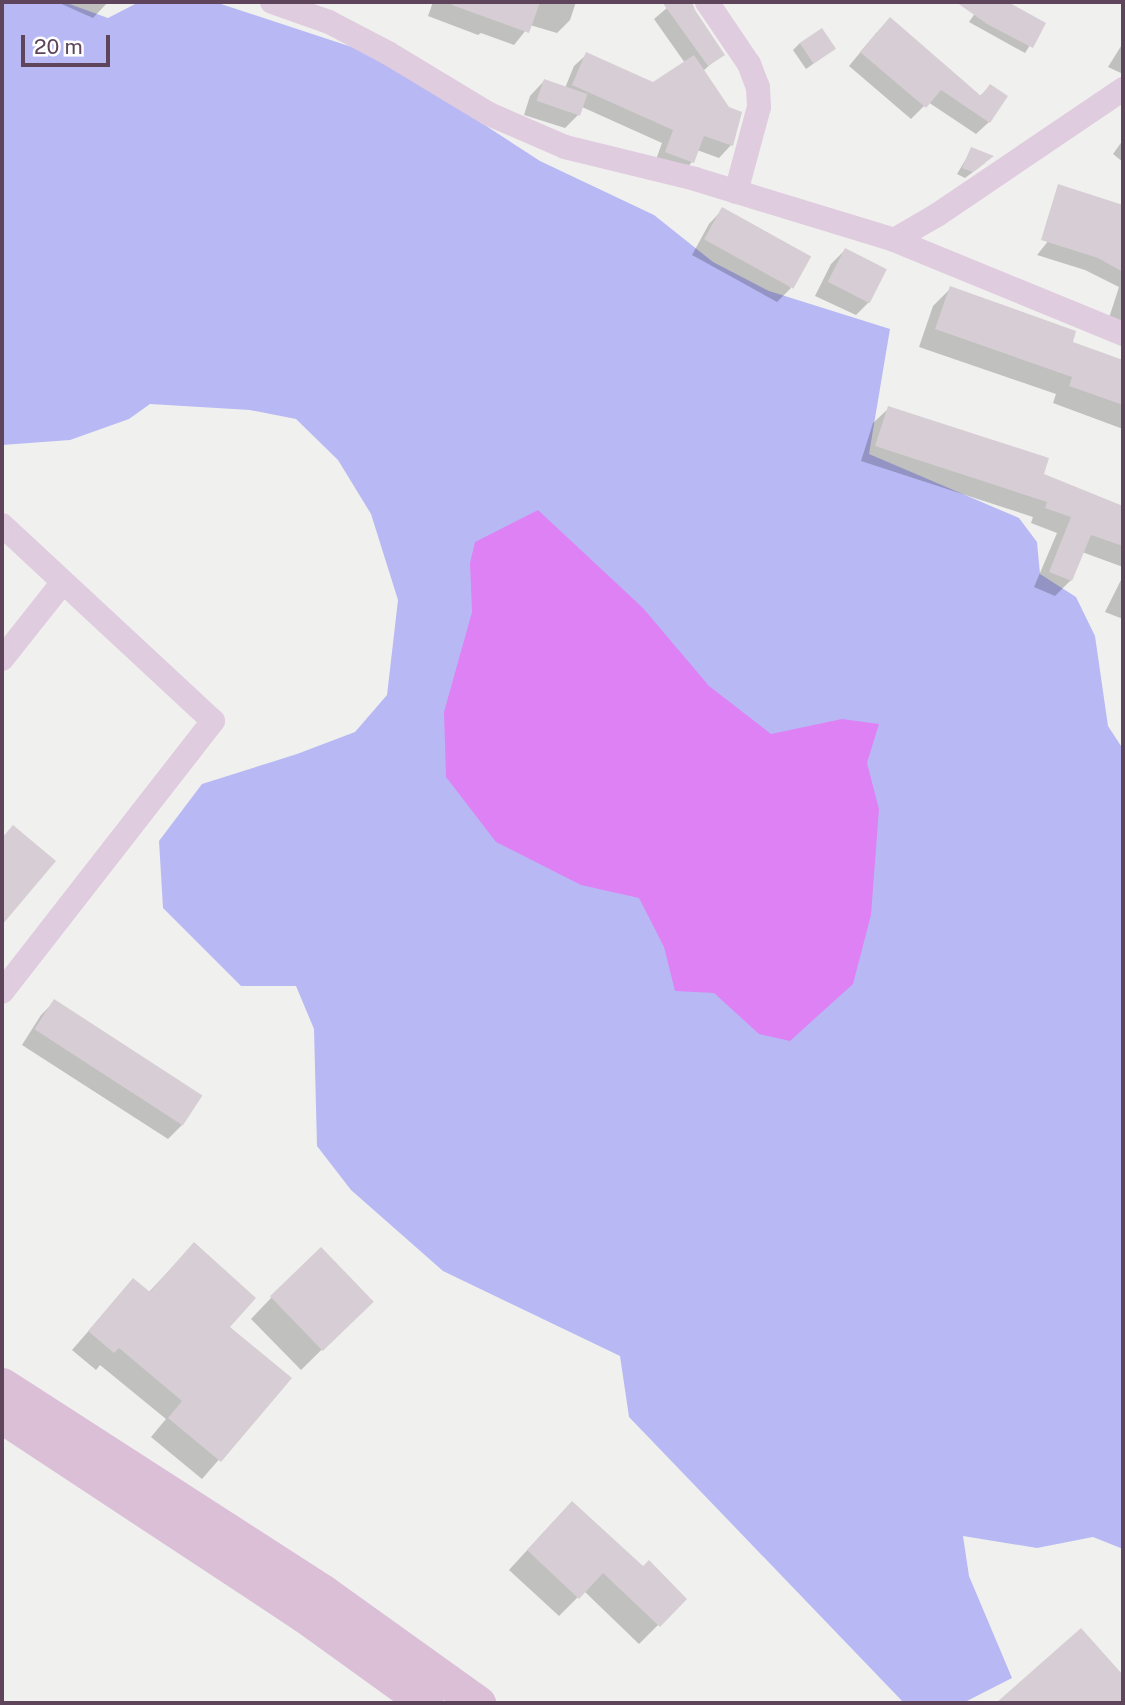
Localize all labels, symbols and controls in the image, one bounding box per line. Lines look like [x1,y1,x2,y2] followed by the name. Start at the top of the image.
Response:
[24,21,114,65] scale bar
[34,34,83,59] text: 20 m

